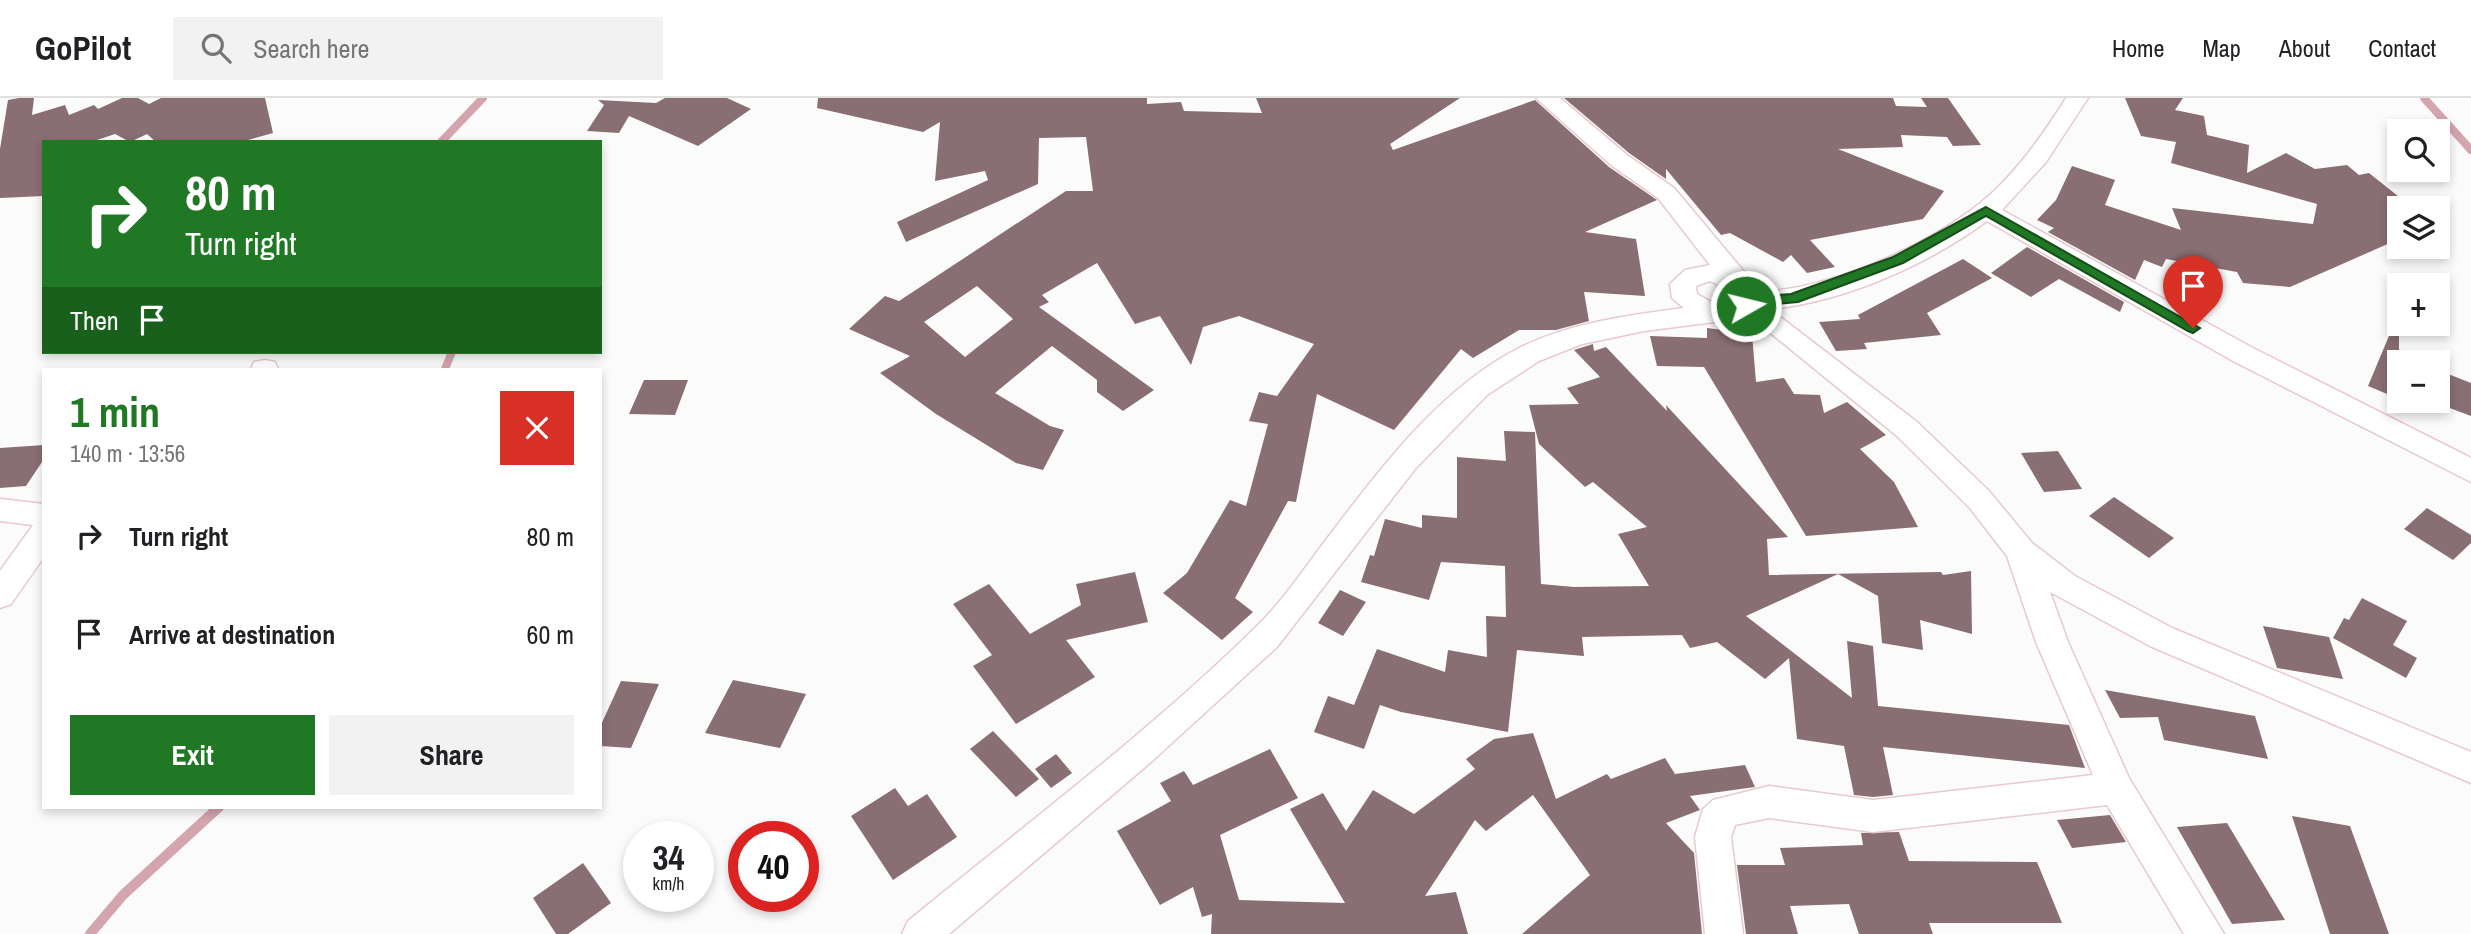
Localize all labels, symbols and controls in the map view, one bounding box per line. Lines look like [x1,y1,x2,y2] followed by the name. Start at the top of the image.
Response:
[173,17,663,80] search box
[35,26,131,70] text: GoPilot
[197,29,235,67] icon: search
[253,31,369,66] text: Search here
[2112,32,2164,64] text: Home
[2202,32,2241,64] text: Map
[2279,32,2330,64] text: About
[2368,32,2436,64] text: Contact
[2387,119,2450,413] map controls
[2387,119,2450,182] button: search
[185,159,277,225] text: 80 m
[70,168,161,259] icon: right
[2387,196,2450,259] button: layers
[185,222,297,265] text: Turn right
[2163,256,2223,328] pin
[2174,267,2212,305] icon: arrive
[1709,269,1783,343] position arrow
[2387,273,2450,336] button: +
[133,301,171,339] icon: arrive
[70,303,119,338] text: Then
[2387,350,2450,413] button: −
[70,384,160,440] text: 1 min
[500,391,574,465] button: close
[70,438,185,469] text: 140 m · 13:56
[70,517,108,555] icon: right
[129,519,228,554] text: Turn right
[527,519,574,554] text: 80 m
[70,615,108,653] icon: arrive
[129,617,335,652] text: Arrive at destination
[527,617,574,652] text: 60 m
[70,715,315,795] button: Exit
[329,715,574,795] button: Share
[728,821,819,912] speed limit sign: 40
[653,834,684,881] text: 34
[653,871,685,896] text: km/h

